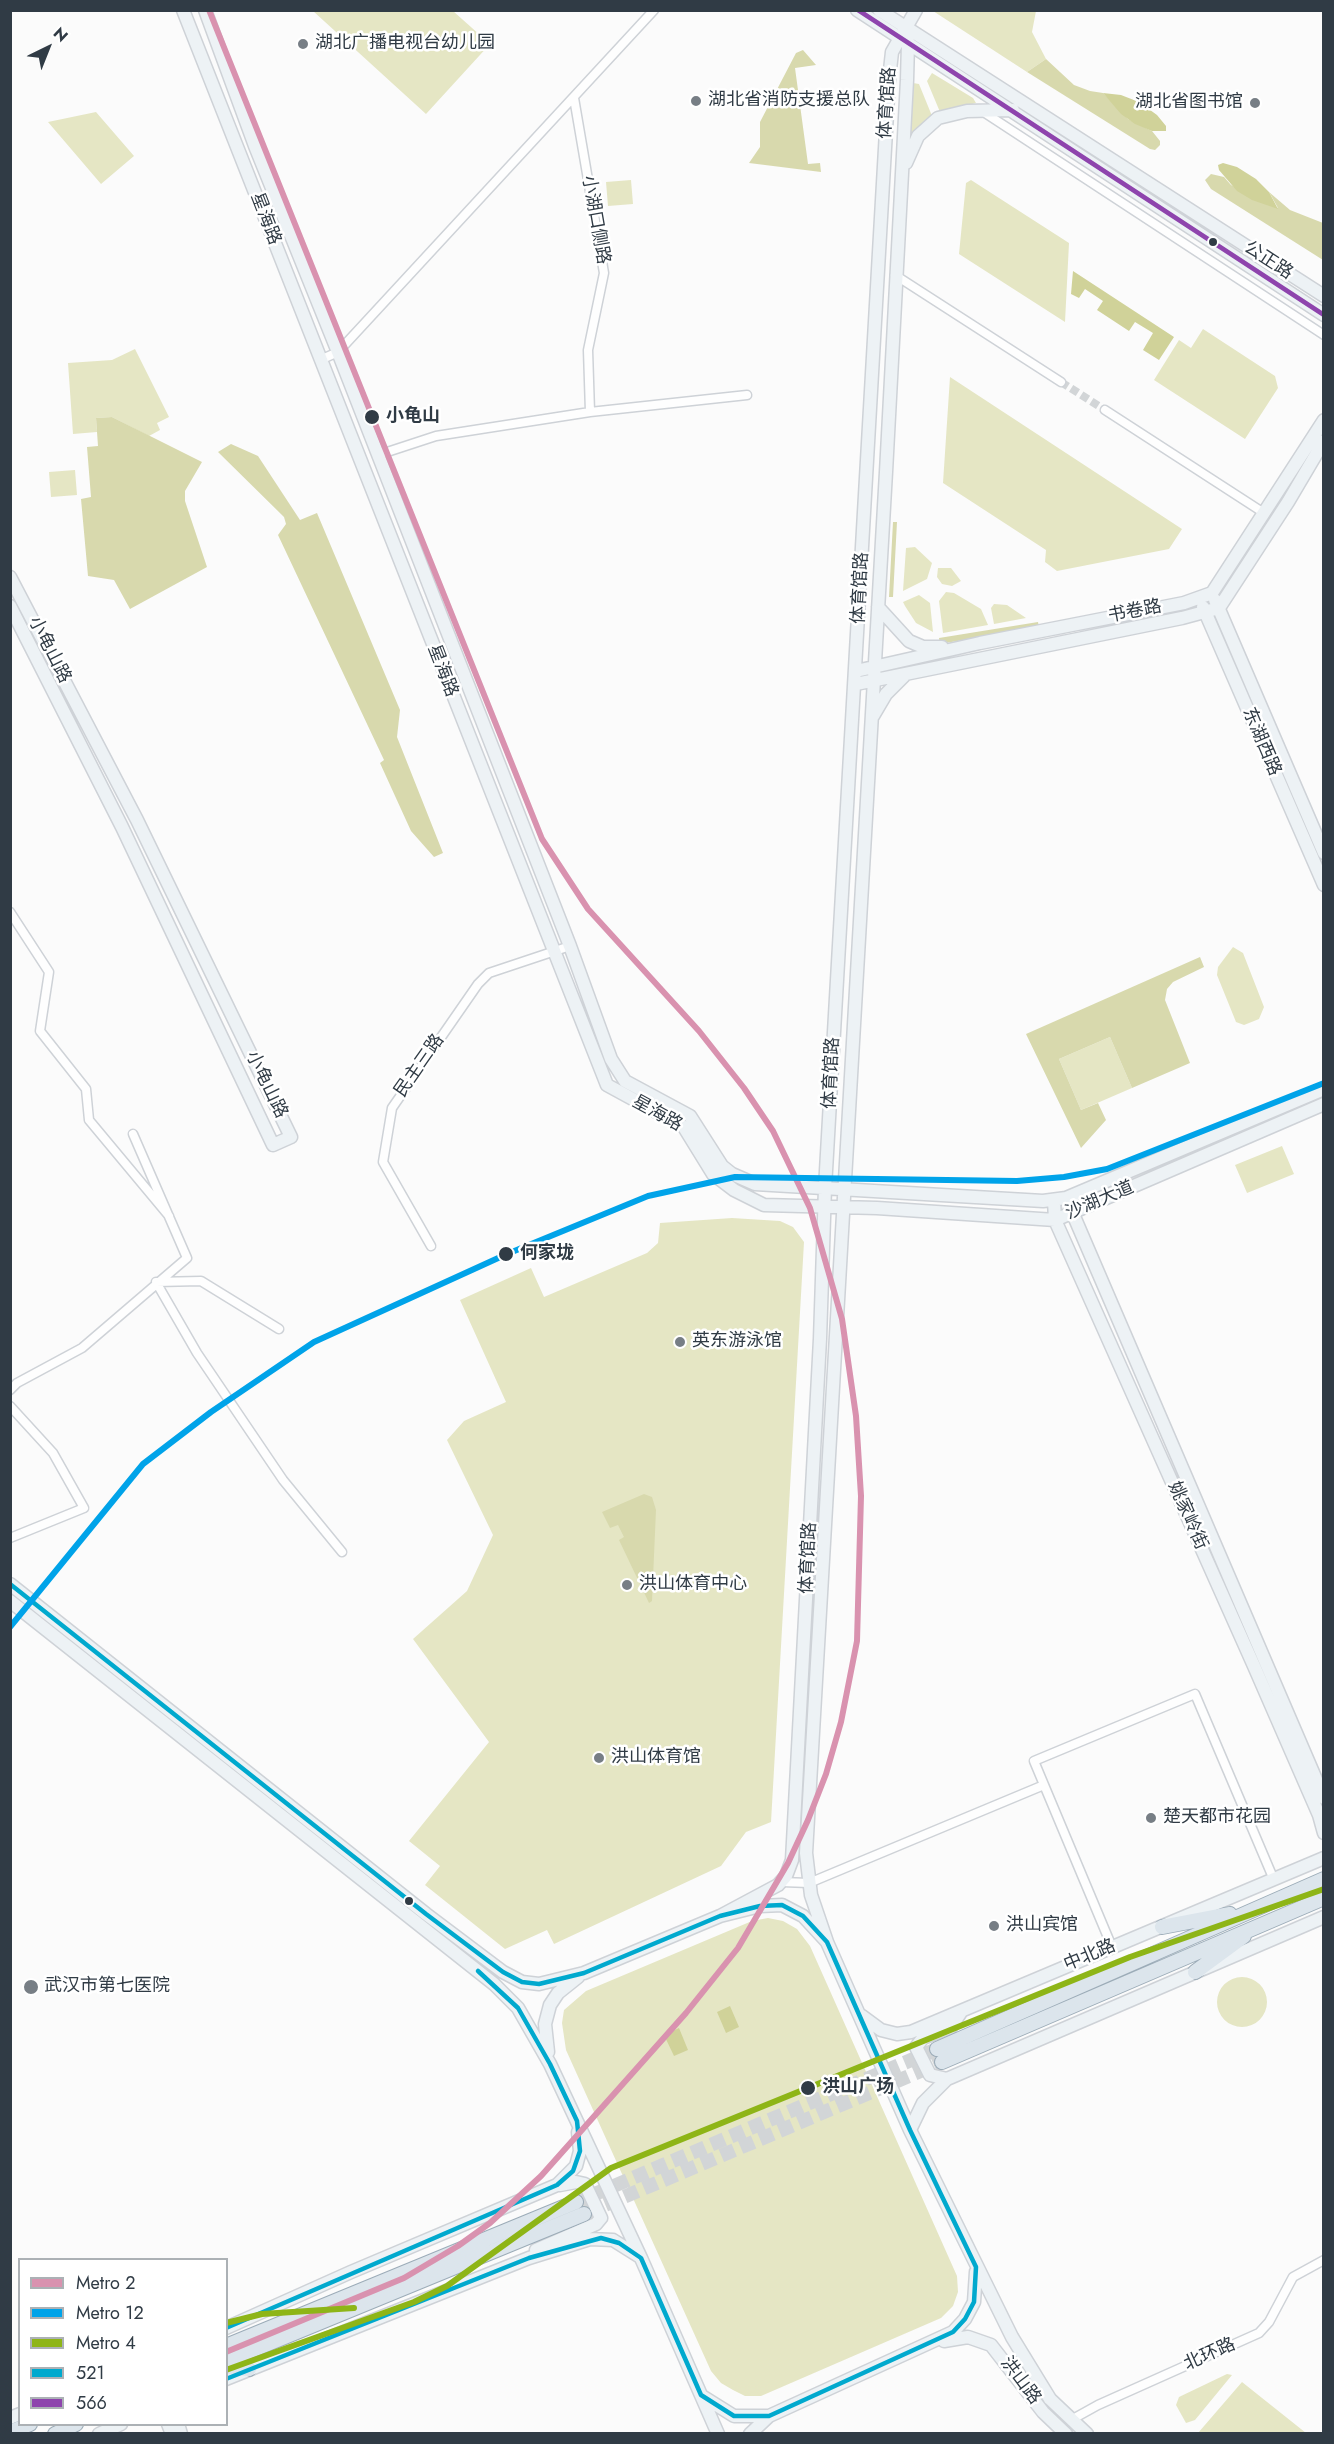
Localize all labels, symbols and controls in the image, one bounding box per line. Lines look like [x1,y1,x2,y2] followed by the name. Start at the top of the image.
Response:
[18,18,78,78] north arrow
[48,22,73,47] text: N
[315,33,495,55] place label: 湖北广播电视台幼儿园
[296,37,310,51] marker: 湖北广播电视台幼儿园
[875,66,901,140] street label: 体育馆路
[708,90,870,112] place label: 湖北省消防支援总队
[1135,92,1243,114] place label: 湖北省图书馆
[689,94,703,108] marker: 湖北省消防支援总队
[1248,96,1262,110] marker: 湖北省图书馆
[577,174,613,266] street label: 小湖口侧路
[245,190,285,248] street label: 星海路
[1207,236,1219,248] unlabelled marker
[1239,237,1297,285] street label: 公正路
[386,406,440,428] place label: 小龟山
[363,408,381,426] marker: 小龟山
[848,551,874,625] street label: 体育馆路
[1106,596,1164,628] street label: 书卷路
[23,613,75,687] street label: 小龟山路
[422,642,462,700] street label: 星海路
[1237,705,1285,779] street label: 东湖西路
[391,1030,449,1102] street label: 民主三路
[819,1036,845,1110] street label: 体育馆路
[241,1048,291,1122] street label: 小龟山路
[628,1091,686,1137] street label: 星海路
[1063,1177,1137,1225] street label: 沙湖大道
[520,1243,574,1265] place label: 何家垅
[497,1245,515,1263] marker: 何家垅
[692,1331,782,1353] place label: 英东游泳馆
[673,1335,687,1349] marker: 英东游泳馆
[1162,1479,1212,1553] street label: 姚家岭街
[796,1521,822,1595] street label: 体育馆路
[639,1574,747,1596] place label: 洪山体育中心
[620,1578,634,1592] marker: 洪山体育中心
[611,1747,701,1769] place label: 洪山体育馆
[592,1751,606,1765] marker: 洪山体育馆
[1163,1807,1271,1829] place label: 楚天都市花园
[1144,1811,1158,1825] marker: 楚天都市花园
[403,1895,415,1907] unlabelled marker
[1006,1915,1078,1937] place label: 洪山宾馆
[987,1919,1001,1933] marker: 洪山宾馆
[1061,1936,1119,1976] street label: 中北路
[44,1976,170,1998] place label: 武汉市第七医院
[22,1978,40,1996] marker: 武汉市第七医院
[822,2077,894,2099] place label: 洪山广场
[799,2079,817,2097] marker: 洪山广场
[18,2258,228,2426] legend
[76,2270,136,2296] text: Metro 2
[76,2300,144,2326] text: Metro 12
[76,2330,136,2356] text: Metro 4
[1181,2334,1239,2376] street label: 北环路
[995,2353,1045,2409] street label: 洪山路
[76,2360,105,2386] text: 521
[76,2390,107,2416] text: 566

